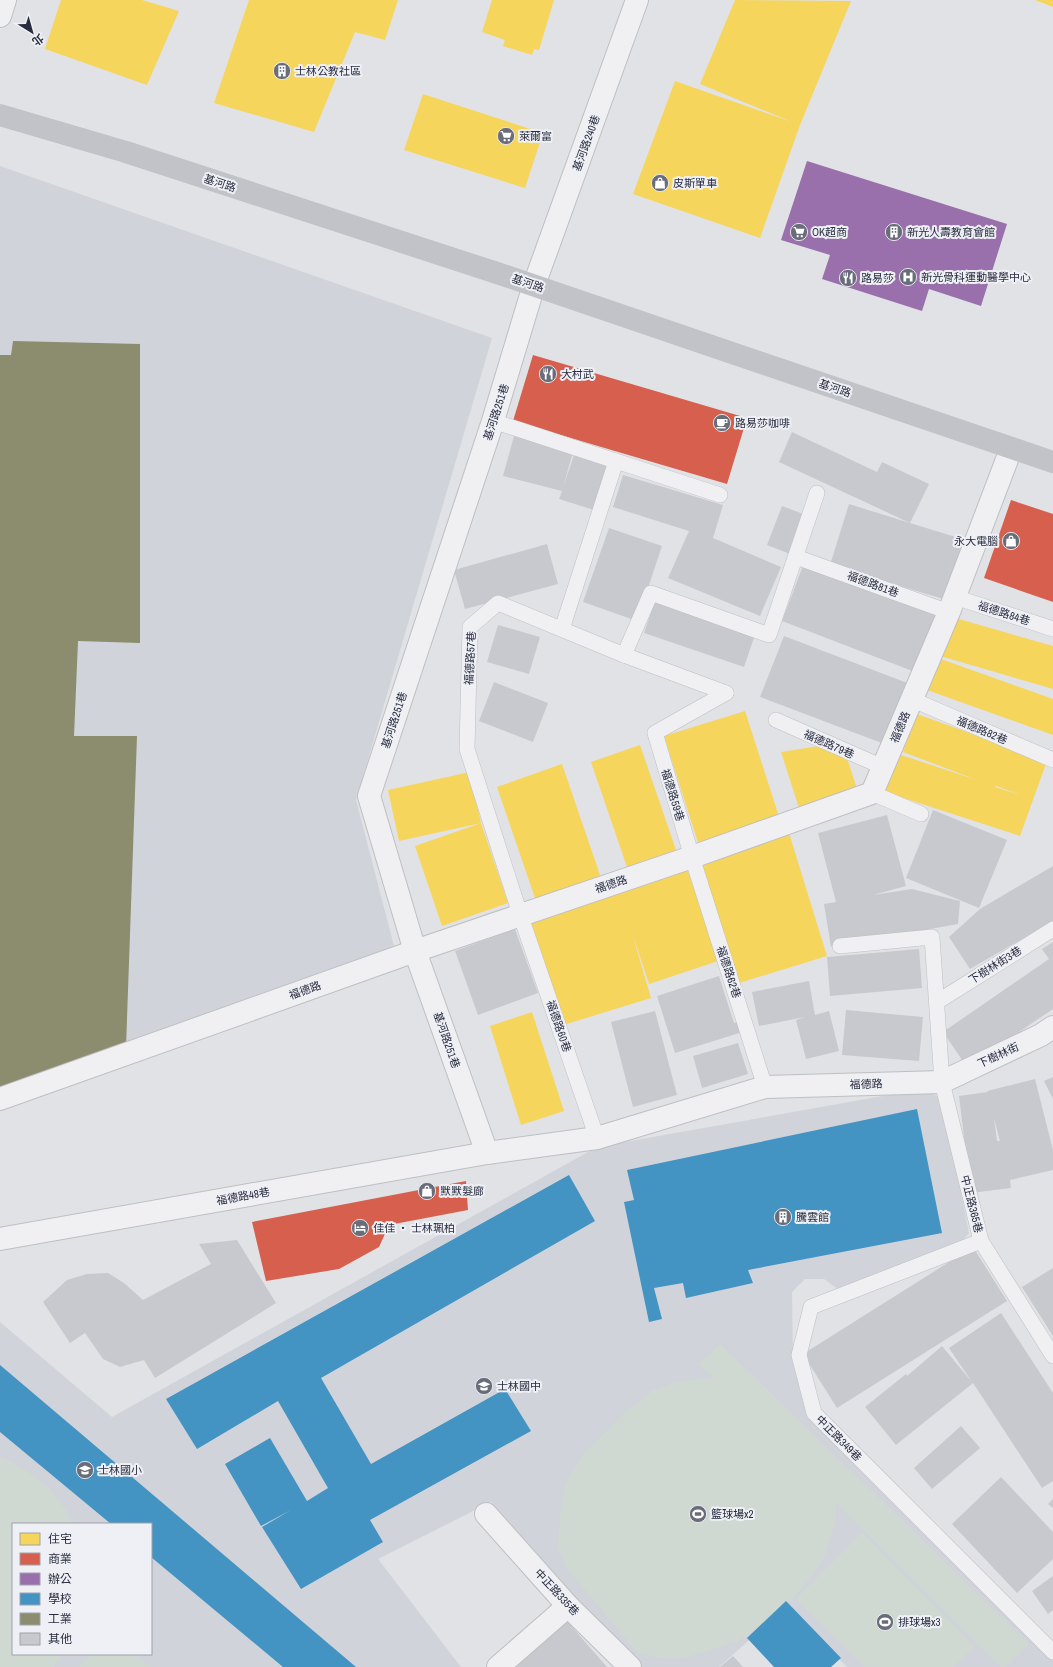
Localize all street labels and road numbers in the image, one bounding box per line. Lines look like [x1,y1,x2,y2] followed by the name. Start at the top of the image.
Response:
[569,113,603,173] street label: 基河路240巷
[202,171,238,195] street label: 基河路
[510,271,546,295] street label: 基河路
[817,376,853,400] street label: 基河路
[480,382,512,442] street label: 基河路251巷
[845,568,901,600] street label: 福德路81巷
[976,598,1032,628] street label: 福德路84巷
[462,631,478,685] street label: 福德路57巷
[378,690,410,750] street label: 基河路251巷
[887,709,913,745] street label: 福德路
[954,713,1010,747] street label: 福德路82巷
[801,727,857,761] street label: 福德路79巷
[658,767,688,823] street label: 福德路59巷
[593,872,629,896] street label: 福德路
[966,943,1024,987] street label: 下樹林街3巷
[714,944,744,1000] street label: 福德路62巷
[287,978,323,1002] street label: 福德路
[544,998,574,1054] street label: 福德路60巷
[431,1010,463,1070] street label: 基河路251巷
[975,1039,1021,1071] street label: 下樹林街
[849,1076,883,1092] street label: 福德路
[958,1174,986,1234] street label: 中正路365巷
[215,1184,271,1208] street label: 福德路48巷
[813,1412,865,1464] street label: 中正路349巷
[532,1566,582,1618] street label: 中正路335巷

